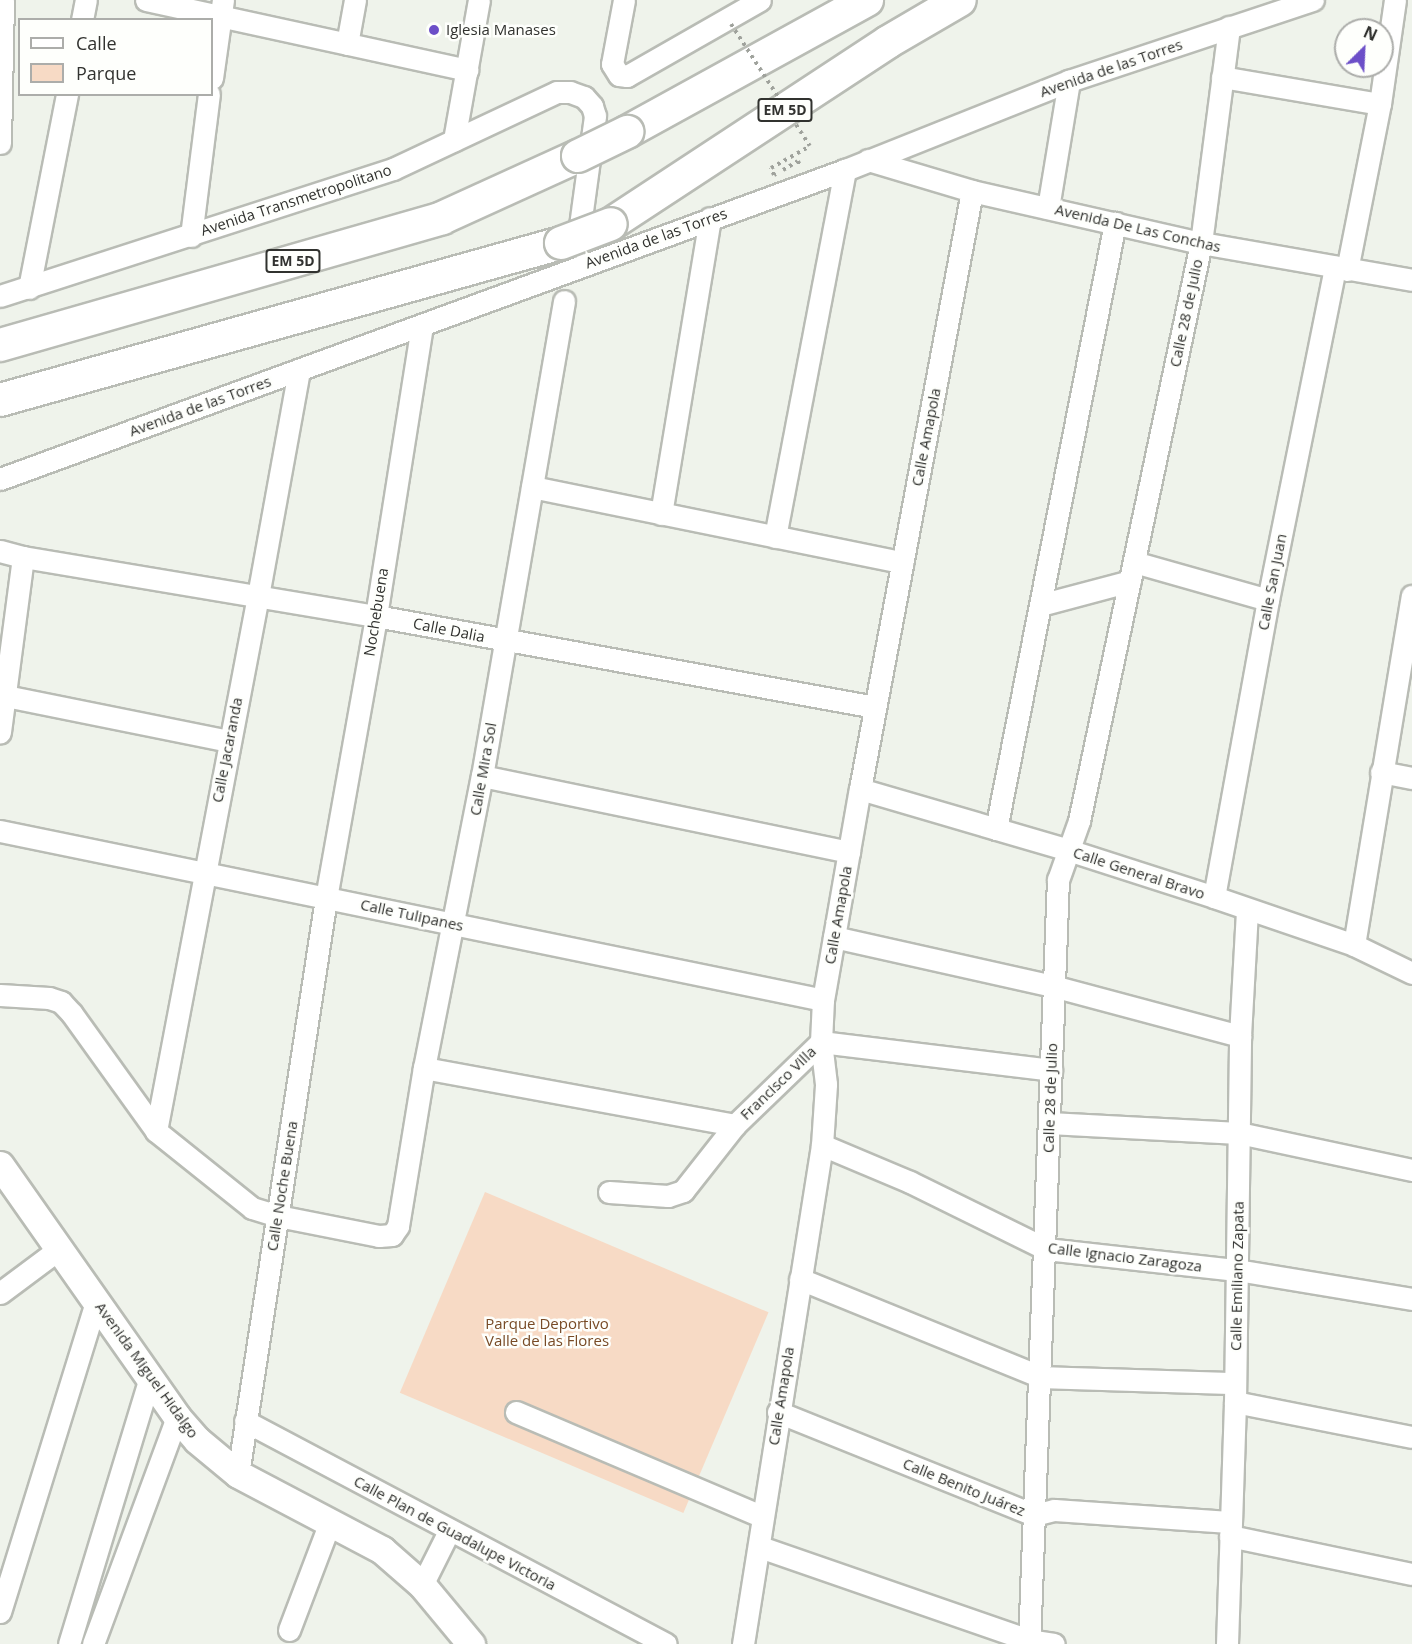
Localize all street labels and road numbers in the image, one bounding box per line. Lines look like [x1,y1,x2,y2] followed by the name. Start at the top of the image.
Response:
[1037,35,1185,101] street label: Avenida de las Torres
[756,99,814,121] road number: EM 5D
[198,161,394,239] street label: Avenida Transmetropolitano
[1053,200,1223,256] street label: Avenida De Las Conchas
[583,204,729,272] street label: Avenida de las Torres
[264,250,322,272] road number: EM 5D
[1166,257,1206,369] street label: Calle 28 de Julio
[127,372,273,440] street label: Avenida de las Torres
[908,386,944,488] street label: Calle Amapola
[1254,532,1290,632] street label: Calle San Juan
[360,566,392,658] street label: Nochebuena
[412,614,486,646] street label: Calle Dalia
[208,696,246,804] street label: Calle Jacaranda
[466,721,500,817] street label: Calle Mira Sol
[1071,843,1207,903] street label: Calle General Bravo
[820,864,856,966] street label: Calle Amapola
[359,895,465,935] street label: Calle Tulipanes
[736,1042,820,1124] street label: Francisco Villa
[1039,1043,1061,1153] street label: Calle 28 de Julio
[263,1120,301,1252] street label: Calle Noche Buena
[1227,1201,1247,1351] street label: Calle Emiliano Zapata
[1047,1239,1203,1275] street label: Calle Ignacio Zaragoza
[92,1298,202,1442] street label: Avenida Miguel Hidalgo
[764,1345,798,1447] street label: Calle Amapola
[900,1454,1028,1520] street label: Calle Benito Juárez
[351,1472,559,1594] street label: Calle Plan de Guadalupe Victoria

